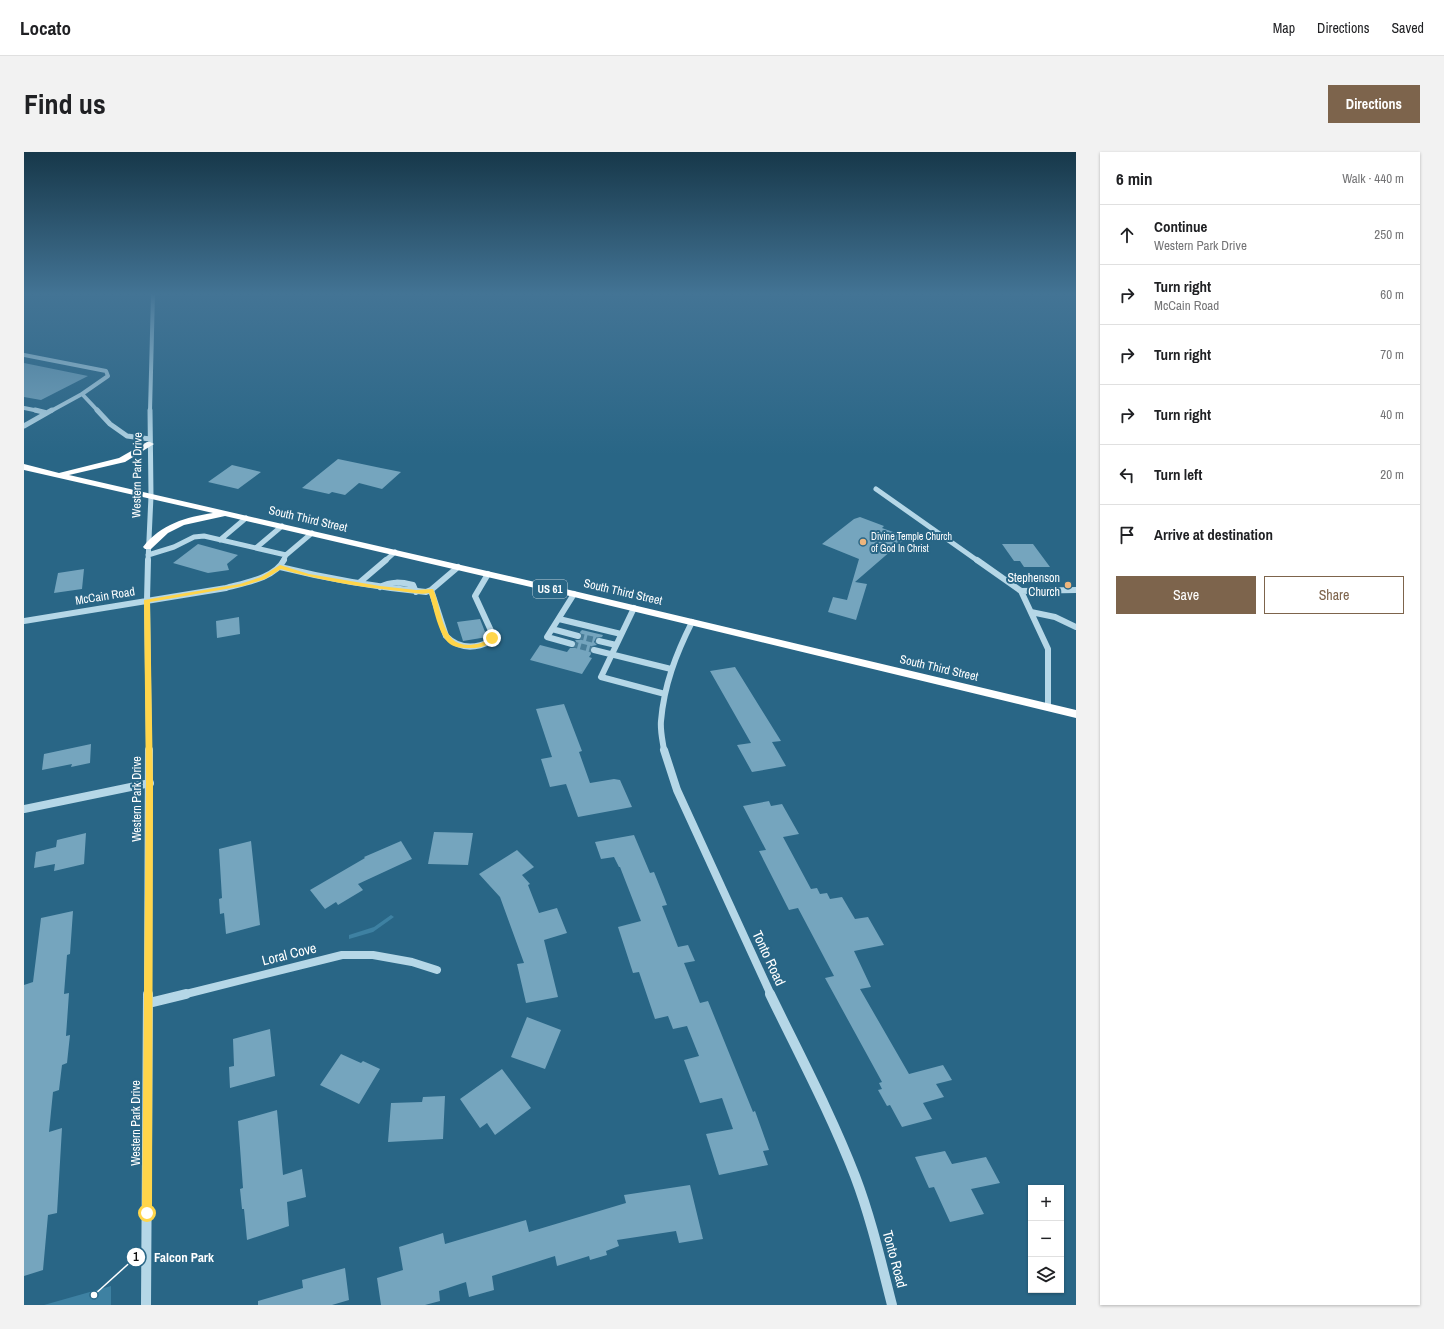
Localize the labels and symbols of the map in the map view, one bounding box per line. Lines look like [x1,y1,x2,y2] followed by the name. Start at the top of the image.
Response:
[128,432,146,518] street label: Western Park Drive
[267,502,349,536] street label: South Third Street
[871,530,952,555] place label: Divine Temple Church of God In Christ
[858,537,868,547] marker: Divine Temple Church of God In Christ
[1007,570,1060,600] place label: Stephenson Church
[582,575,664,609] street label: South Third Street
[533,580,567,598] road number: US 61
[1063,580,1073,590] marker: Stephenson Church
[74,583,136,609] street label: McCain Road
[483,629,501,647] route end
[898,651,980,685] street label: South Third Street
[129,756,145,842] street label: Western Park Drive
[748,928,790,988] street label: Tonto Road
[260,939,318,969] street label: Loral Cove
[128,1080,144,1166] street label: Western Park Drive
[138,1204,156,1222] route start
[879,1228,911,1290] street label: Tonto Road
[126,1245,222,1270] callout: Falcon Park
[133,1249,139,1265] text: 1
[154,1249,214,1266] text: Falcon Park

